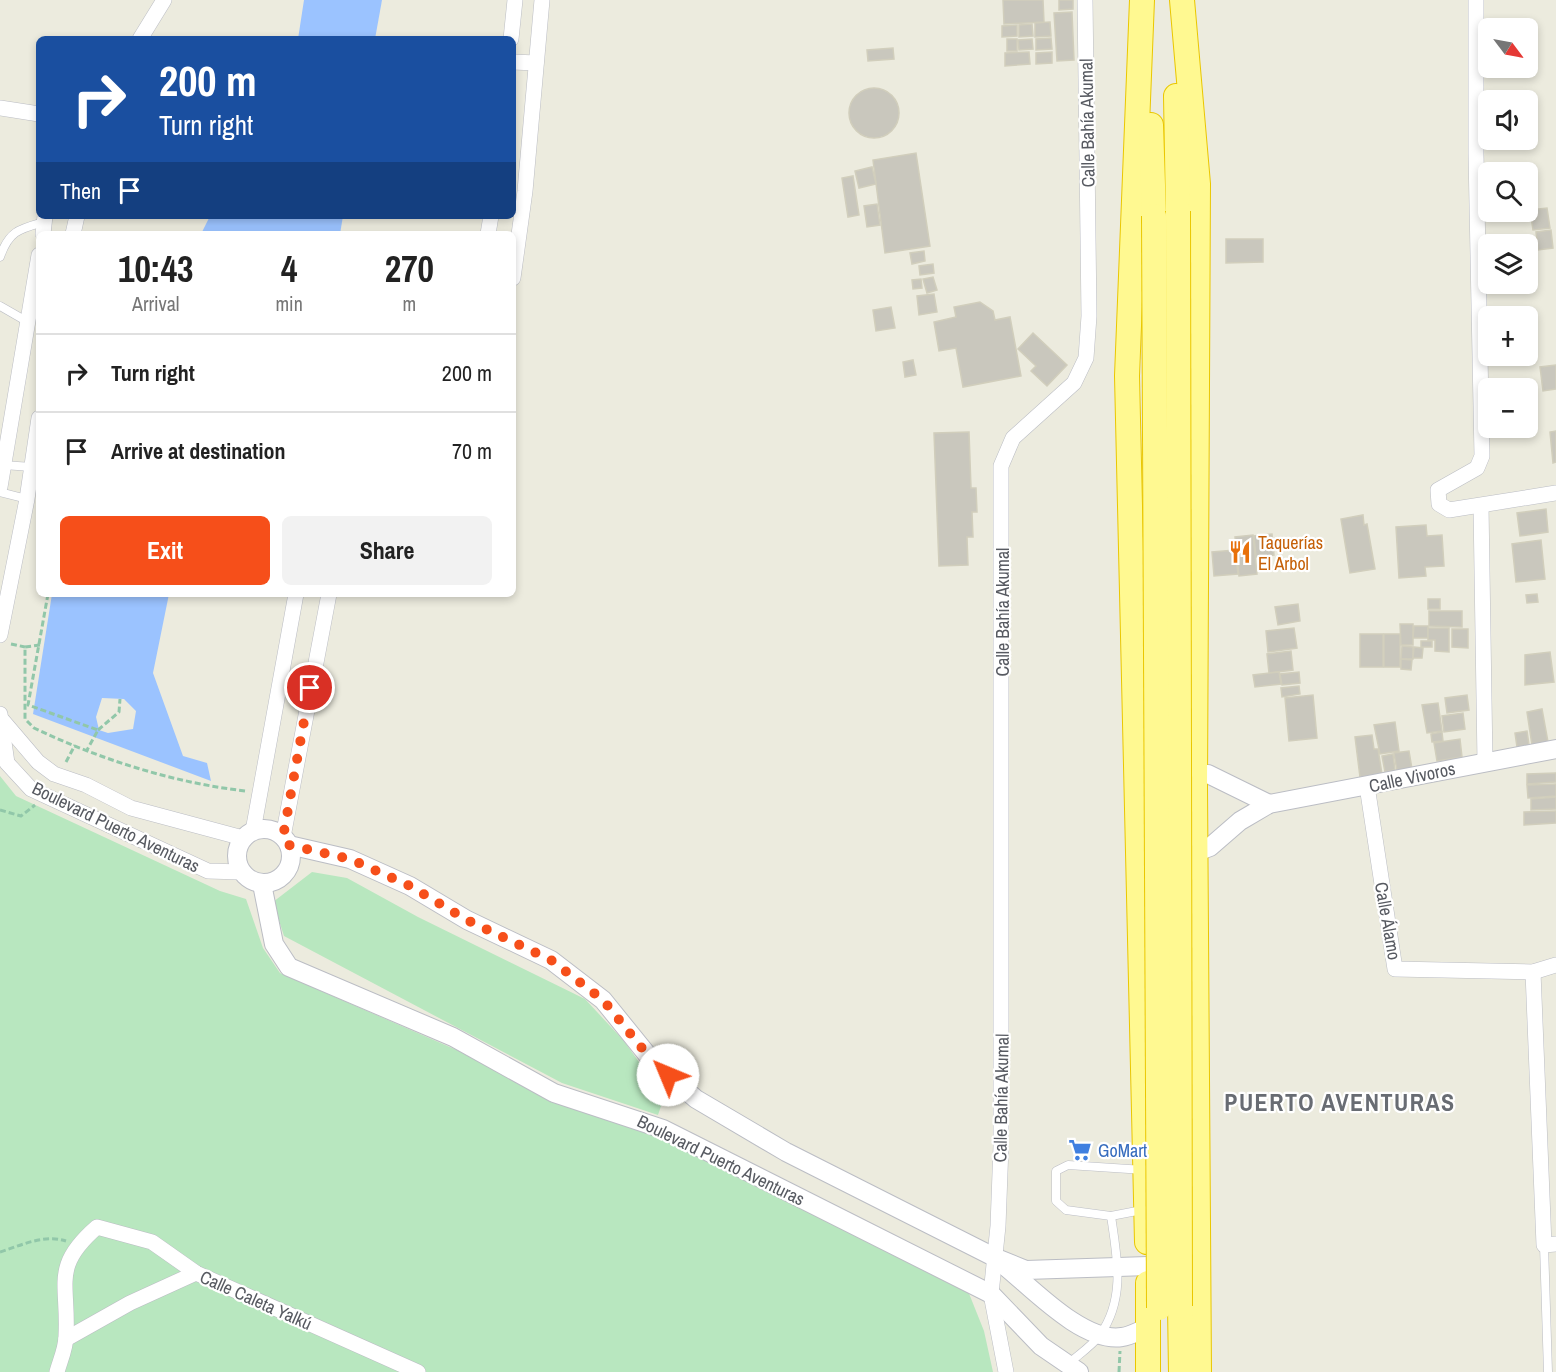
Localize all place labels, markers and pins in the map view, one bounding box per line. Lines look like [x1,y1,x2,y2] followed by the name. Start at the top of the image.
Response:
[1258,530,1323,576] place label: Taquerías El Arbol
[1227,539,1253,565] restaurant icon: Taquerías El Arbol
[284,662,335,713] pin
[1067,1137,1093,1163] supermarket icon: GoMart
[1098,1138,1147,1163] place label: GoMart

